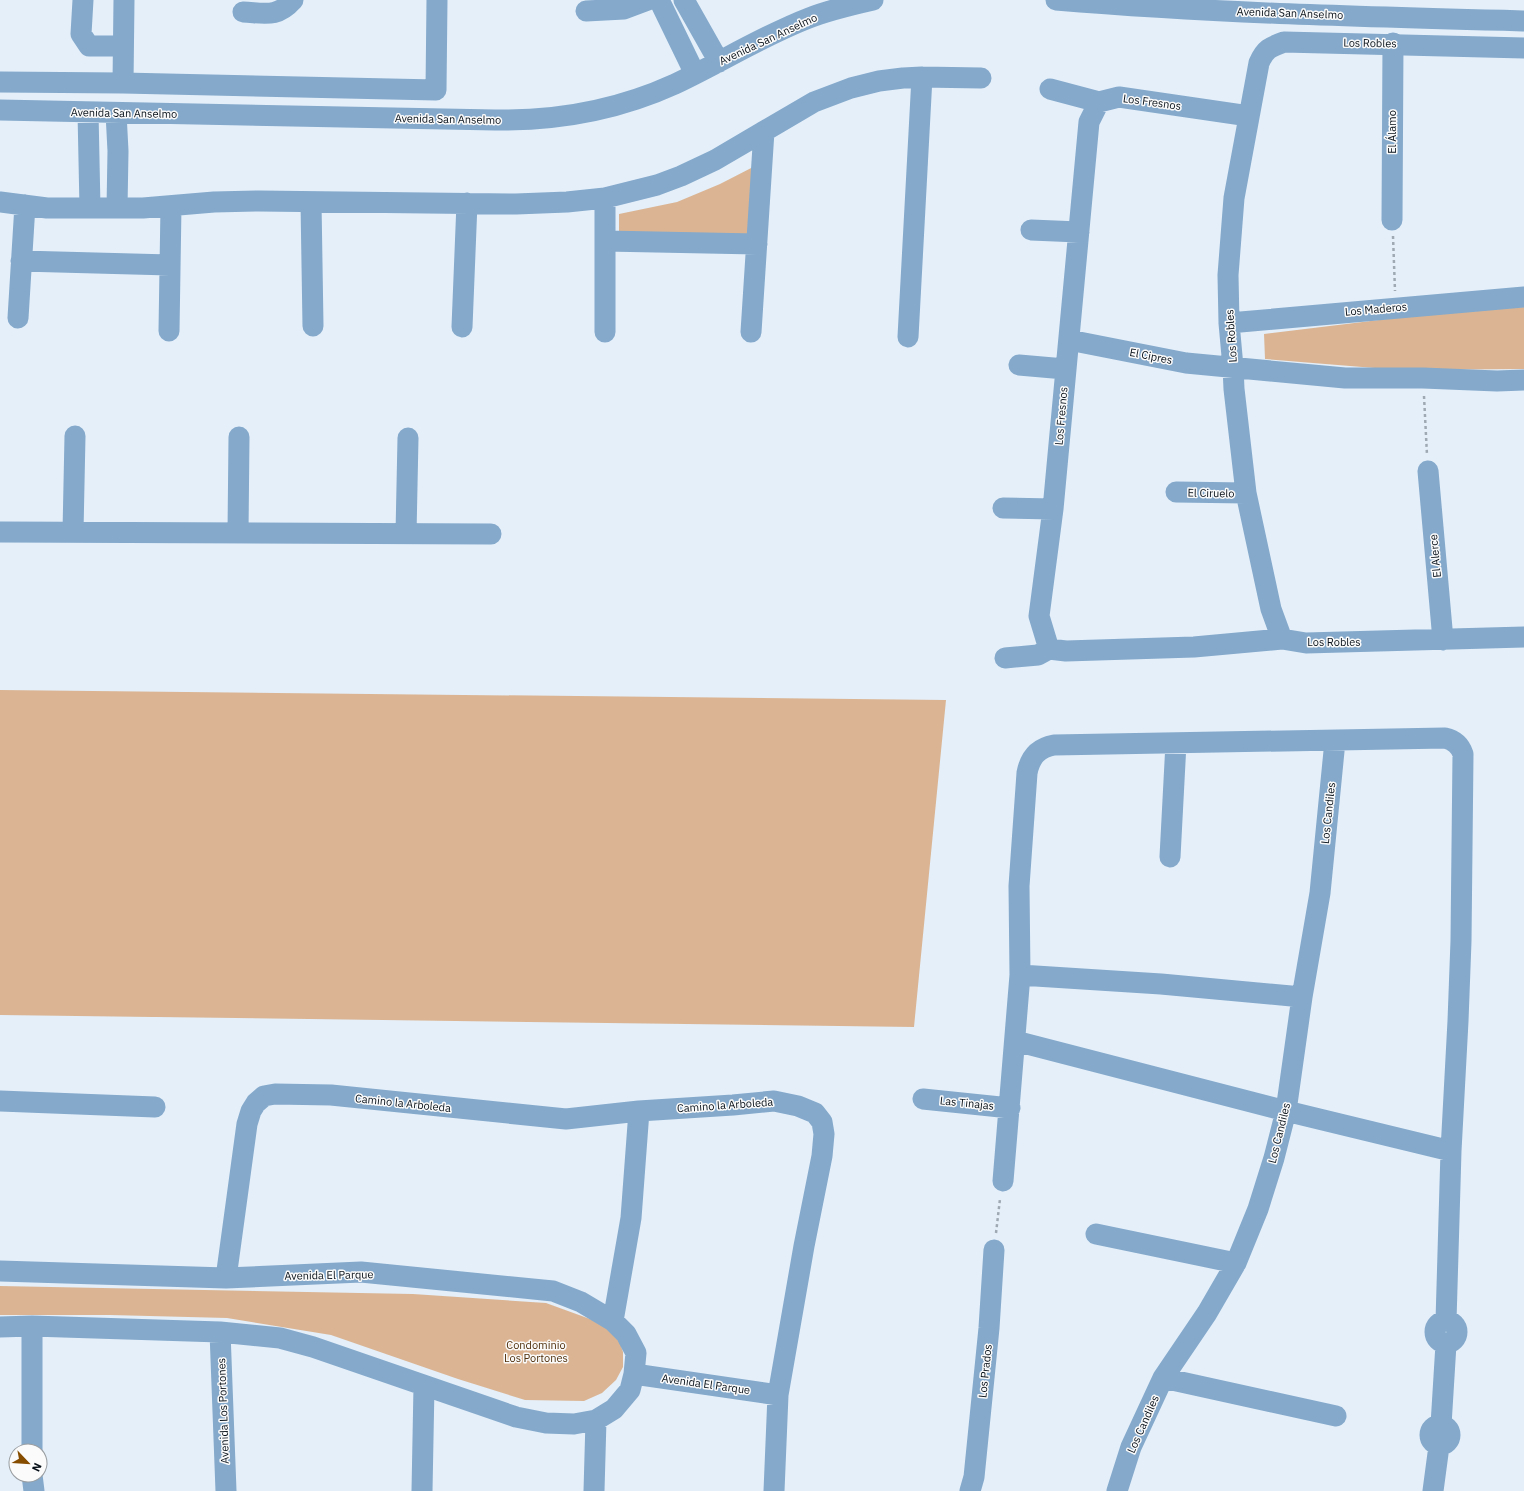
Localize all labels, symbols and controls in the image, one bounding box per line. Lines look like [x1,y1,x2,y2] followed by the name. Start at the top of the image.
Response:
[1236,4,1344,22] street label: Avenida San Anselmo
[717,10,819,68] street label: Avenida San Anselmo
[1343,36,1397,50] street label: Los Robles
[1122,91,1182,113] street label: Los Fresnos
[71,105,177,121] street label: Avenida San Anselmo
[1385,110,1399,154] street label: El Álamo
[395,111,501,127] street label: Avenida San Anselmo
[1344,299,1408,319] street label: Los Maderos
[1222,309,1240,363] street label: Los Robles
[1128,345,1174,367] street label: El Cipres
[1051,386,1071,446] street label: Los Fresnos
[1187,486,1235,500] street label: El Ciruelo
[1426,534,1444,578] street label: El Alerce
[1307,635,1361,649] street label: Los Robles
[1318,781,1338,845] street label: Los Candiles
[354,1091,452,1115] street label: Camino la Arboleda
[939,1093,995,1113] street label: Las Tinajas
[676,1095,774,1115] street label: Camino la Arboleda
[1265,1101,1293,1165] street label: Los Candiles
[284,1267,374,1283] street label: Avenida El Parque
[504,1338,568,1365] park label: Condominio Los Portones
[975,1343,995,1399] street label: Los Prados
[214,1358,232,1464] street label: Avenida Los Portones
[661,1371,751,1397] street label: Avenida El Parque
[1124,1393,1162,1455] street label: Los Candiles
[8,1443,48,1483] north arrow
[29,1461,45,1474] text: N

